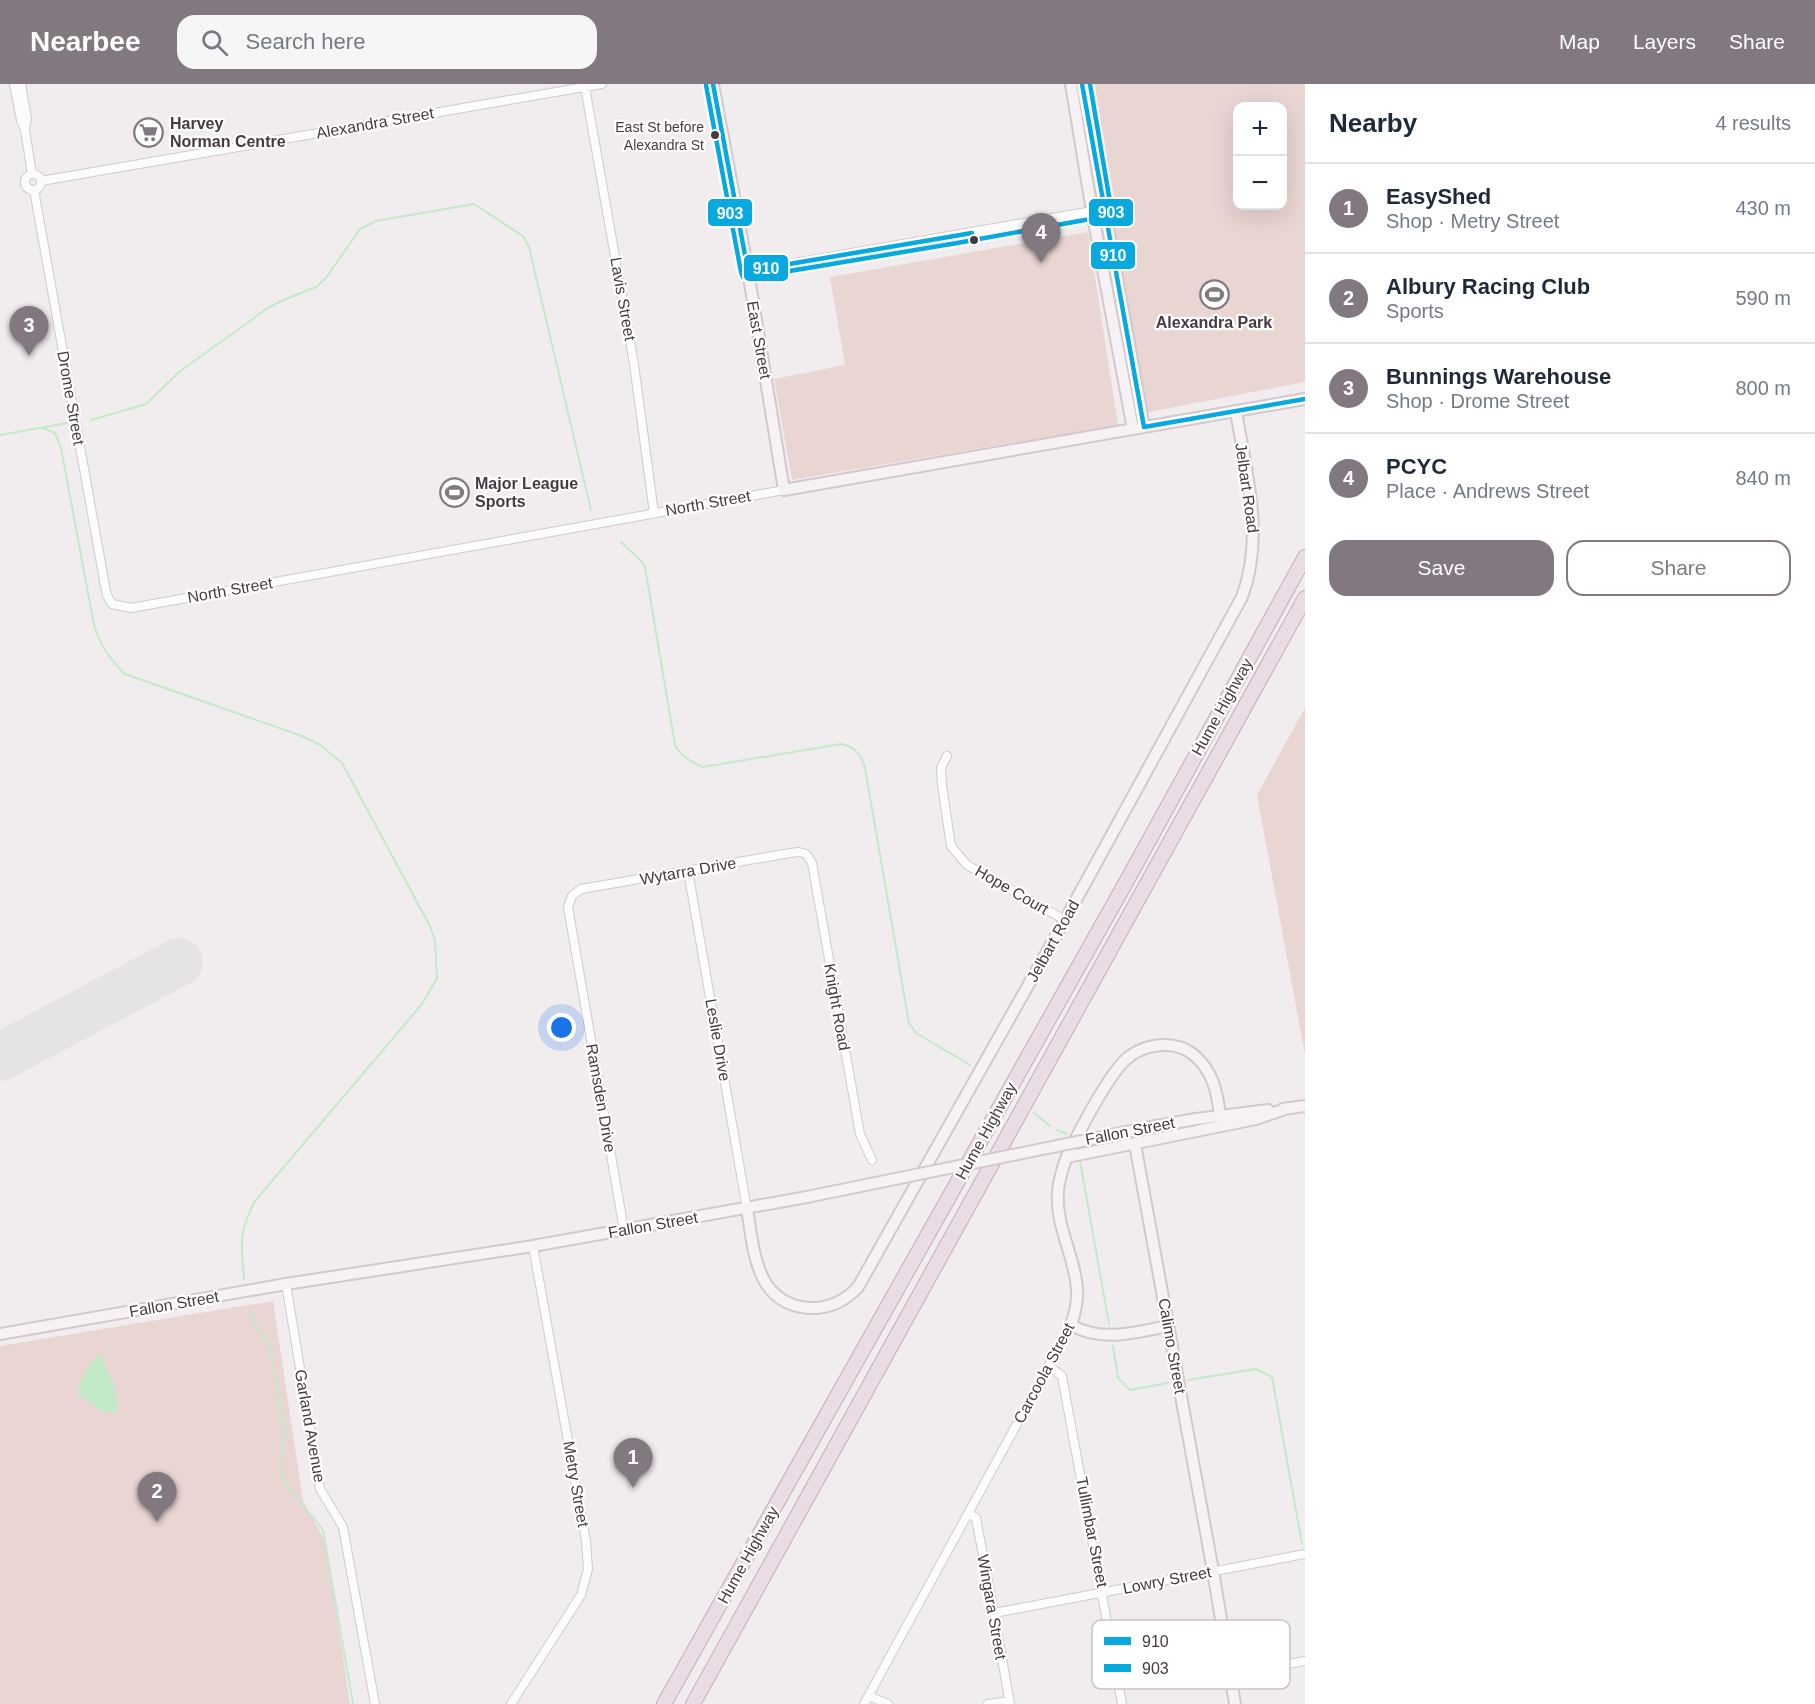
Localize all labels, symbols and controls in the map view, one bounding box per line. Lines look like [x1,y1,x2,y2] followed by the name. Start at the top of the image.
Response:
[177,15,597,69] search box
[30,26,141,57] text: Nearbee
[198,26,231,59] icon: search
[246,29,365,54] text: Search here
[1559,30,1600,53] text: Map
[1633,30,1696,53] text: Layers
[1729,30,1785,53] text: Share
[1233,102,1287,210] map controls
[1233,102,1287,156] button: +
[315,104,436,142] street label: Alexandra Street
[1329,108,1417,138] text: Nearby
[1715,112,1791,134] text: 4 results
[170,115,286,150] place label: Harvey Norman Centre
[133,116,165,148] supermarket icon: Harvey Norman Centre
[615,119,704,153] place label: East St before Alexandra St
[709,129,721,141] marker: East St before Alexandra St
[1233,156,1287,210] button: −
[1386,184,1491,209] text: EasyShed
[1343,197,1354,219] text: 1
[1735,197,1791,219] text: 430 m
[707,198,753,227] line badge: 903
[1088,198,1134,227] line badge: 903
[1098,204,1124,221] text: 903
[717,205,743,222] text: 903
[1386,210,1559,232] text: Shop · Metry Street
[1022,214,1060,263] pin: 4
[968,234,980,246] unlabelled marker
[1090,241,1136,270] line badge: 910
[1100,247,1126,264] text: 910
[743,254,789,282] line badge: 910
[607,256,639,343] street label: Lavis Street
[753,260,779,277] text: 910
[1386,274,1590,299] text: Albury Racing Club
[1198,278,1230,310] sports icon: Alexandra Park
[1343,287,1354,309] text: 2
[1735,287,1791,309] text: 590 m
[744,300,774,381] street label: East Street
[1386,300,1444,322] text: Sports
[9,306,48,356] pin: 3
[1156,314,1272,331] place label: Alexandra Park
[54,350,88,447] street label: Drome Street
[1386,364,1611,389] text: Bunnings Warehouse
[1343,377,1354,399] text: 3
[1735,377,1791,399] text: 800 m
[1386,390,1569,412] text: Shop · Drome Street
[1232,442,1262,534] street label: Jelbart Road
[1386,454,1447,479] text: PCYC
[1343,467,1354,489] text: 4
[1735,467,1791,489] text: 840 m
[475,475,578,510] place label: Major League Sports
[438,476,470,508] sports icon: Major League Sports
[1386,480,1589,502] text: Place · Andrews Street
[664,487,752,519] street label: North Street
[1329,540,1554,596] button: Save
[1566,540,1791,596] button: Share
[186,574,274,606] street label: North Street
[1188,655,1256,759] street label: Hume Highway
[638,854,738,888] street label: Wytarra Drive
[972,862,1052,918] street label: Hope Court
[1024,897,1082,985] street label: Jelbart Road
[821,962,853,1052] street label: Knight Road
[702,997,734,1083] street label: Leslie Drive
[547,1013,576,1042] your location
[583,1042,619,1154] street label: Ramsden Drive
[952,1079,1020,1183] street label: Hume Highway
[1084,1114,1177,1148] street label: Fallon Street
[607,1209,700,1241] street label: Fallon Street
[128,1288,221,1320] street label: Fallon Street
[1155,1297,1189,1396] street label: Calimo Street
[1010,1319,1078,1426] street label: Carcoola Street
[292,1368,328,1484] street label: Garland Avenue
[614,1438,652,1488] pin: 1
[560,1440,592,1529] street label: Metry Street
[138,1472,176,1522] pin: 2
[1073,1475,1111,1589] street label: Tullimbar Street
[714,1503,782,1607] street label: Hume Highway
[974,1553,1010,1662] street label: Wingara Street
[1121,1563,1213,1597] street label: Lowry Street
[1092,1620,1290,1689] legend
[1142,1633,1169,1650] text: 910
[1142,1660,1169,1677] text: 903

